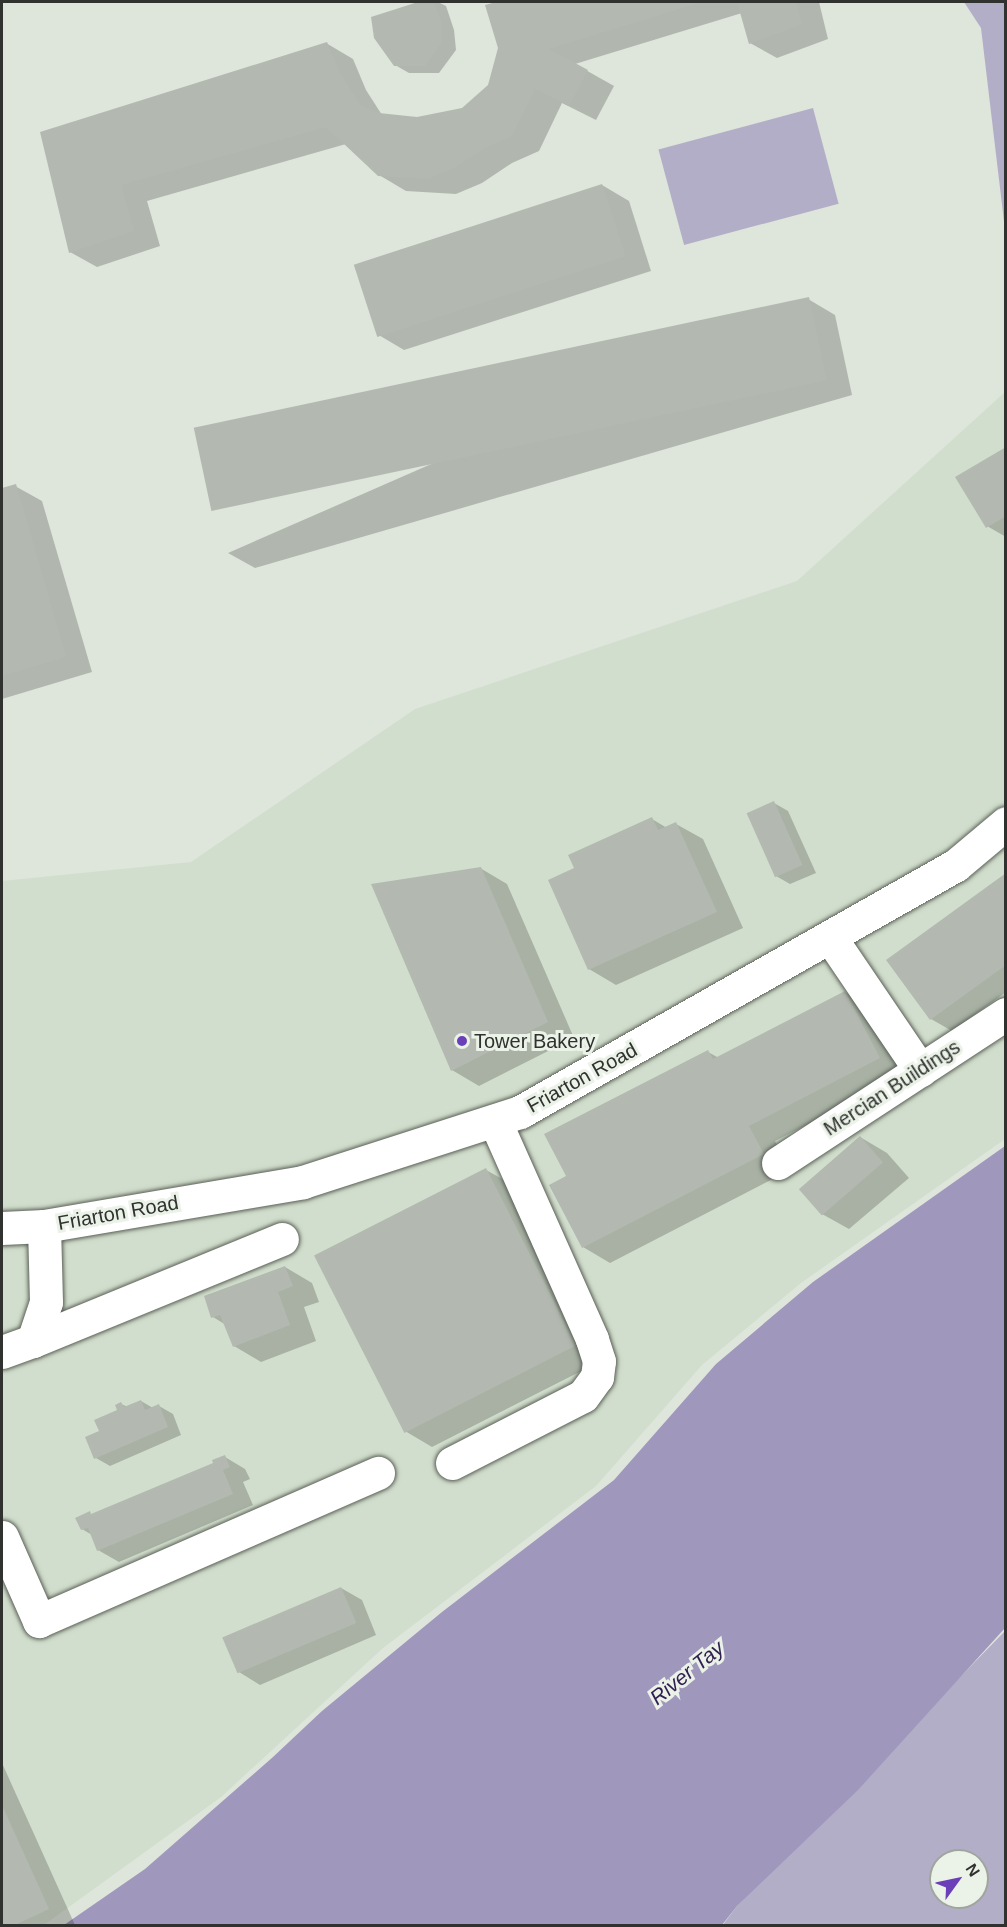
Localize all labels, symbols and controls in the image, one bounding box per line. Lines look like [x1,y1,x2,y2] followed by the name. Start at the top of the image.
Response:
[474,1029,595,1053] place label: Tower Bakery
[455,1034,469,1048] marker: Tower Bakery
[819,1035,965,1141] street label: Mercian Buildings
[523,1038,641,1118] street label: Friarton Road
[56,1191,180,1235] street label: Friarton Road
[645,1636,729,1710] water label: River Tay
[929,1849,989,1909] north arrow
[963,1861,983,1879] text: N

